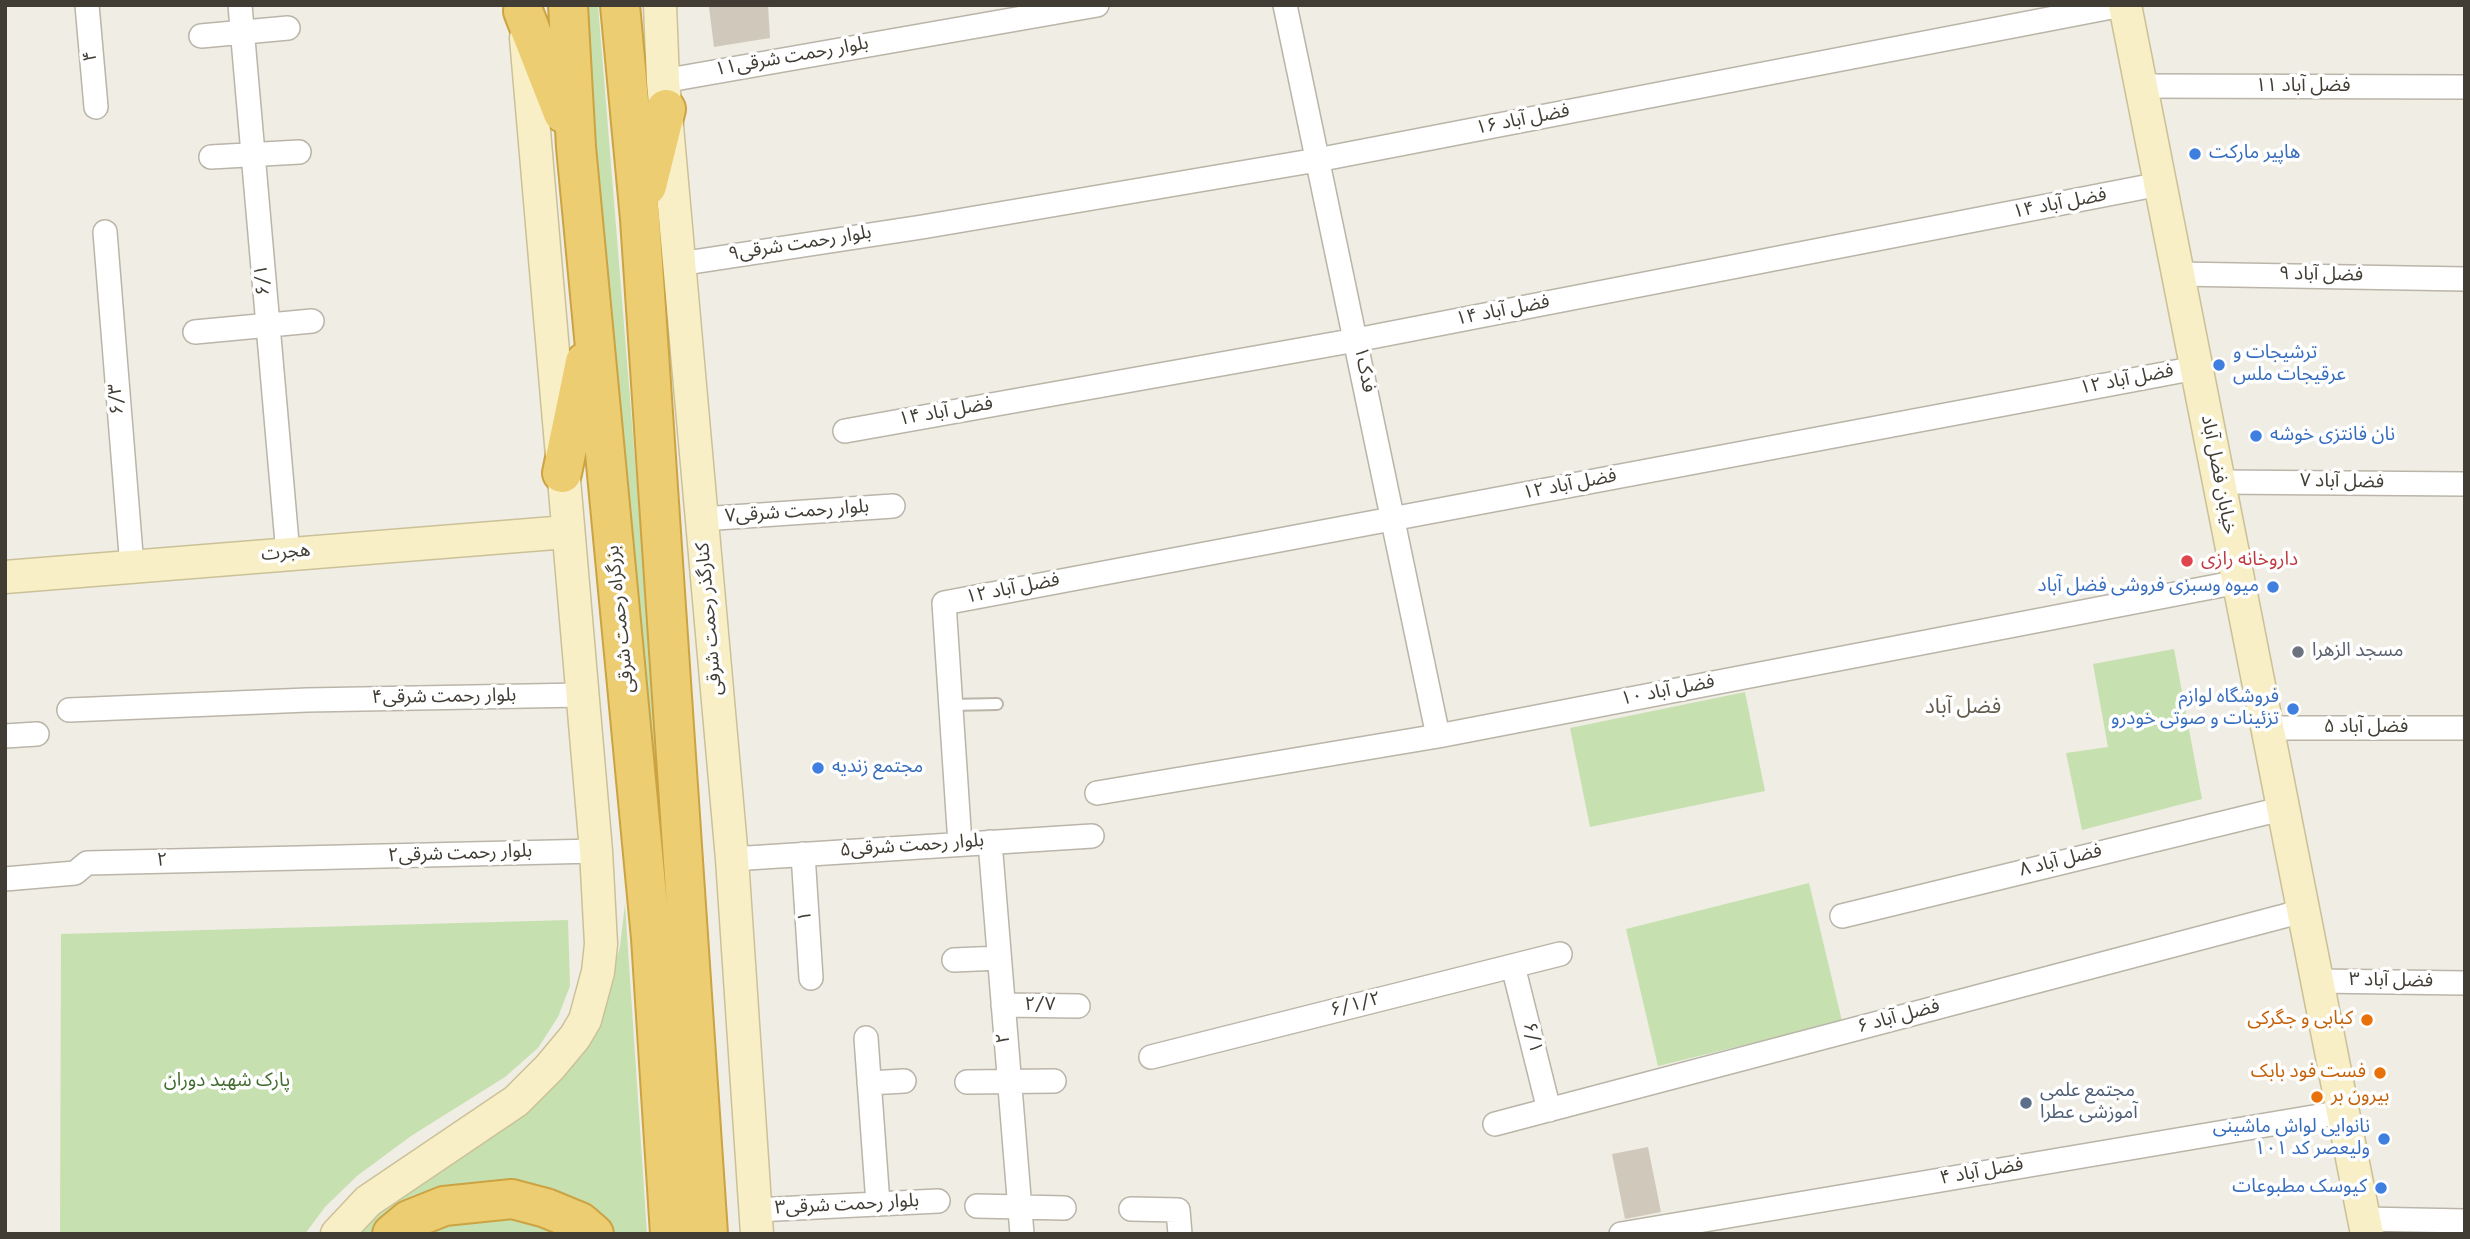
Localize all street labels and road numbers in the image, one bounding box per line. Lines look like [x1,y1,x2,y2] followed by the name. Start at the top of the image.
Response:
[713,33,871,83] street label: بلوار رحمت شرقی۱۱
[80,50,104,62] street label: ۴
[2255,76,2351,98] street label: فضل آباد ۱۱
[1474,101,1572,141] street label: فضل آباد ۱۶
[2011,185,2109,225] street label: فضل آباد ۱۴
[727,222,873,268] street label: بلوار رحمت شرقی۹
[251,264,277,296] street label: ۶/۱
[2279,264,2363,288] street label: فضل آباد ۹
[1454,292,1552,332] street label: فضل آباد ۱۴
[1347,345,1379,395] street label: فدک۱
[2078,361,2176,401] street label: فضل آباد ۱۲
[105,383,131,415] street label: ۶/۳
[897,394,995,432] street label: فضل آباد ۱۴
[2194,413,2240,537] street label: خیابان فضل آباد
[1521,466,1619,506] street label: فضل آباد ۱۲
[2300,471,2384,495] street label: فضل آباد ۷
[724,497,870,529] street label: بلوار رحمت شرقی۷
[260,540,312,568] street label: هجرت
[693,542,729,696] street label: کنارگذر رحمت شرقی
[603,544,641,694] street label: بزرگراه رحمت شرقی
[964,570,1062,610] street label: فضل آباد ۱۲
[1619,672,1717,712] street label: فضل آباد ۱۰
[372,685,516,711] street label: بلوار رحمت شرقی۴
[2324,717,2408,739] street label: فضل آباد ۵
[839,831,985,863] street label: ۵بلوار رحمت شرقی
[387,841,533,869] street label: بلوار رحمت شرقی۲
[2017,841,2105,883] street label: فضل آباد ۸
[156,851,168,873] street label: ۲
[795,910,819,922] street label: ۱
[2349,970,2433,994] street label: فضل آباد ۳
[1328,989,1384,1023] street label: ۶/۱/۲
[1024,995,1056,1017] street label: ۲/۷
[1855,996,1943,1040] street label: فضل آباد ۶
[1516,1020,1546,1056] street label: ۶/۱
[993,1032,1017,1044] street label: ۲
[1938,1154,2026,1192] street label: فضل آباد ۴
[774,1191,920,1221] street label: بلوار رحمت شرقی۳

